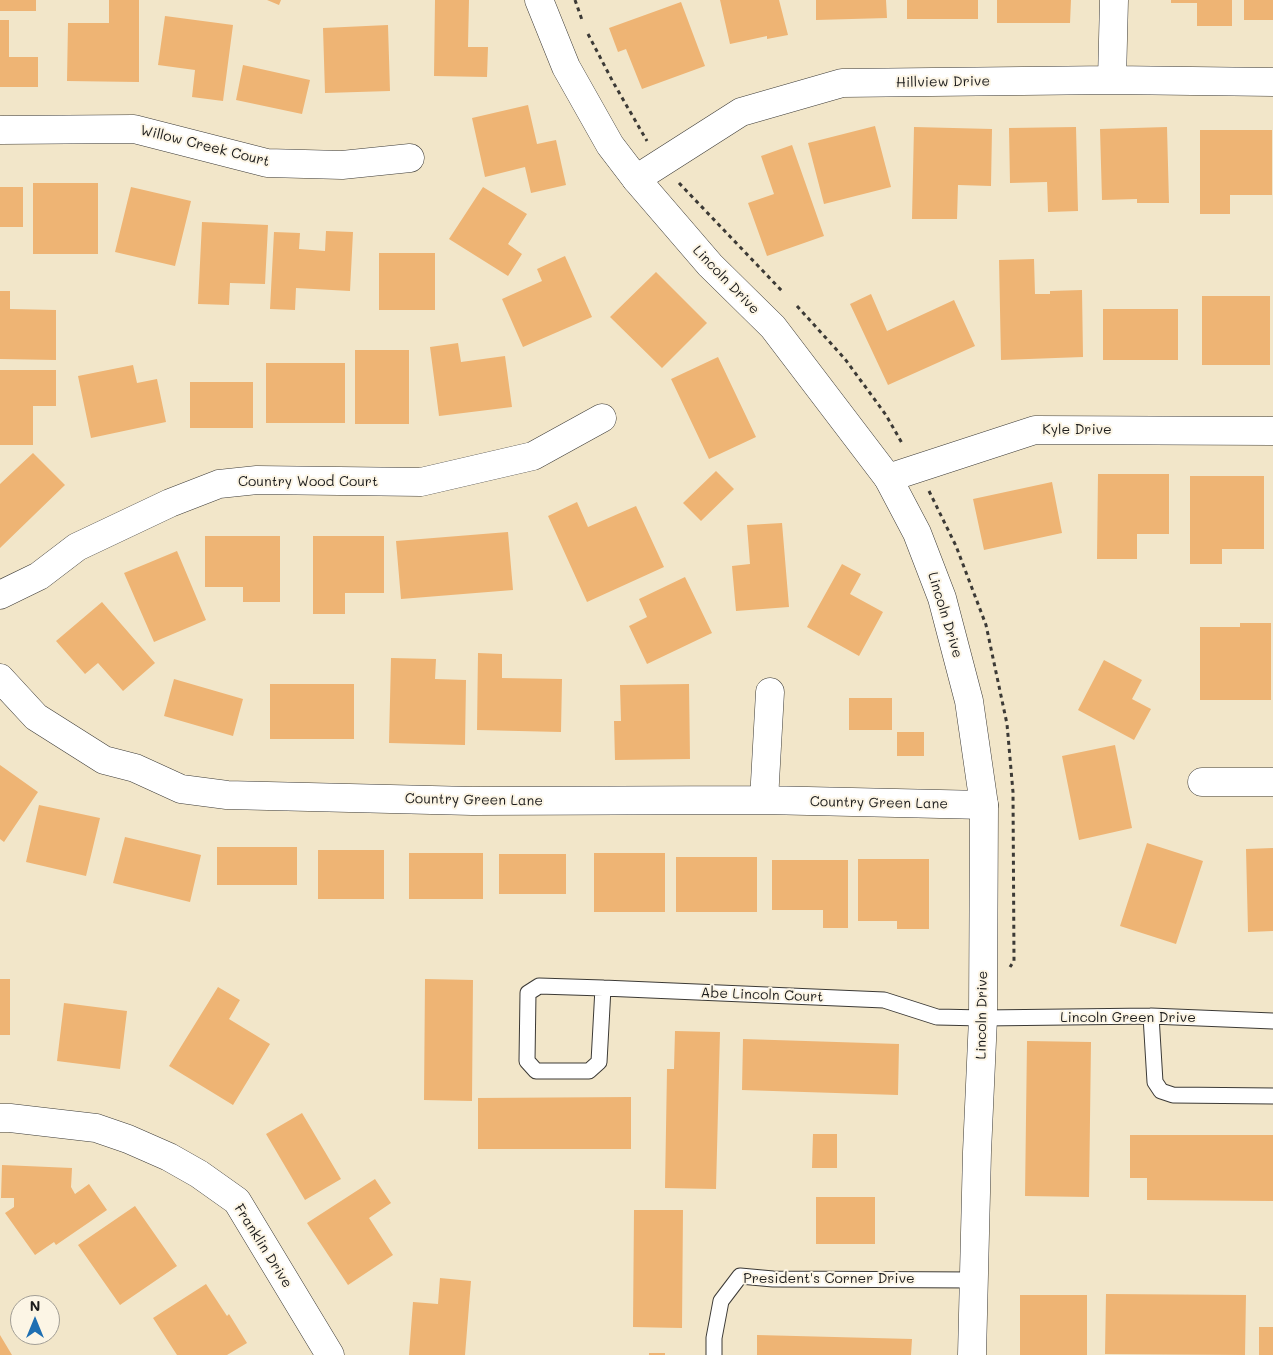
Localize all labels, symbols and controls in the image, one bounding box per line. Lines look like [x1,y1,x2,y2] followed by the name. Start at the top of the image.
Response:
[896,73,990,91] street label: Hillview Drive
[139,122,271,170] street label: Willow Creek Court
[689,242,763,318] street label: Lincoln Drive
[1042,422,1112,438] street label: Kyle Drive
[238,474,378,490] street label: Country Wood Court
[924,570,966,660] street label: Lincoln Drive
[405,790,543,810] street label: Country Green Lane
[810,793,948,813] street label: Country Green Lane
[973,971,991,1059] street label: Lincoln Drive
[700,984,824,1006] street label: Abe Lincoln Court
[1060,1010,1196,1026] street label: Lincoln Green Drive
[230,1201,296,1291] street label: Franklin Drive
[743,1271,915,1287] street label: President's Corner Drive
[10,1295,60,1345] north arrow
[30,1296,40,1315] text: N

